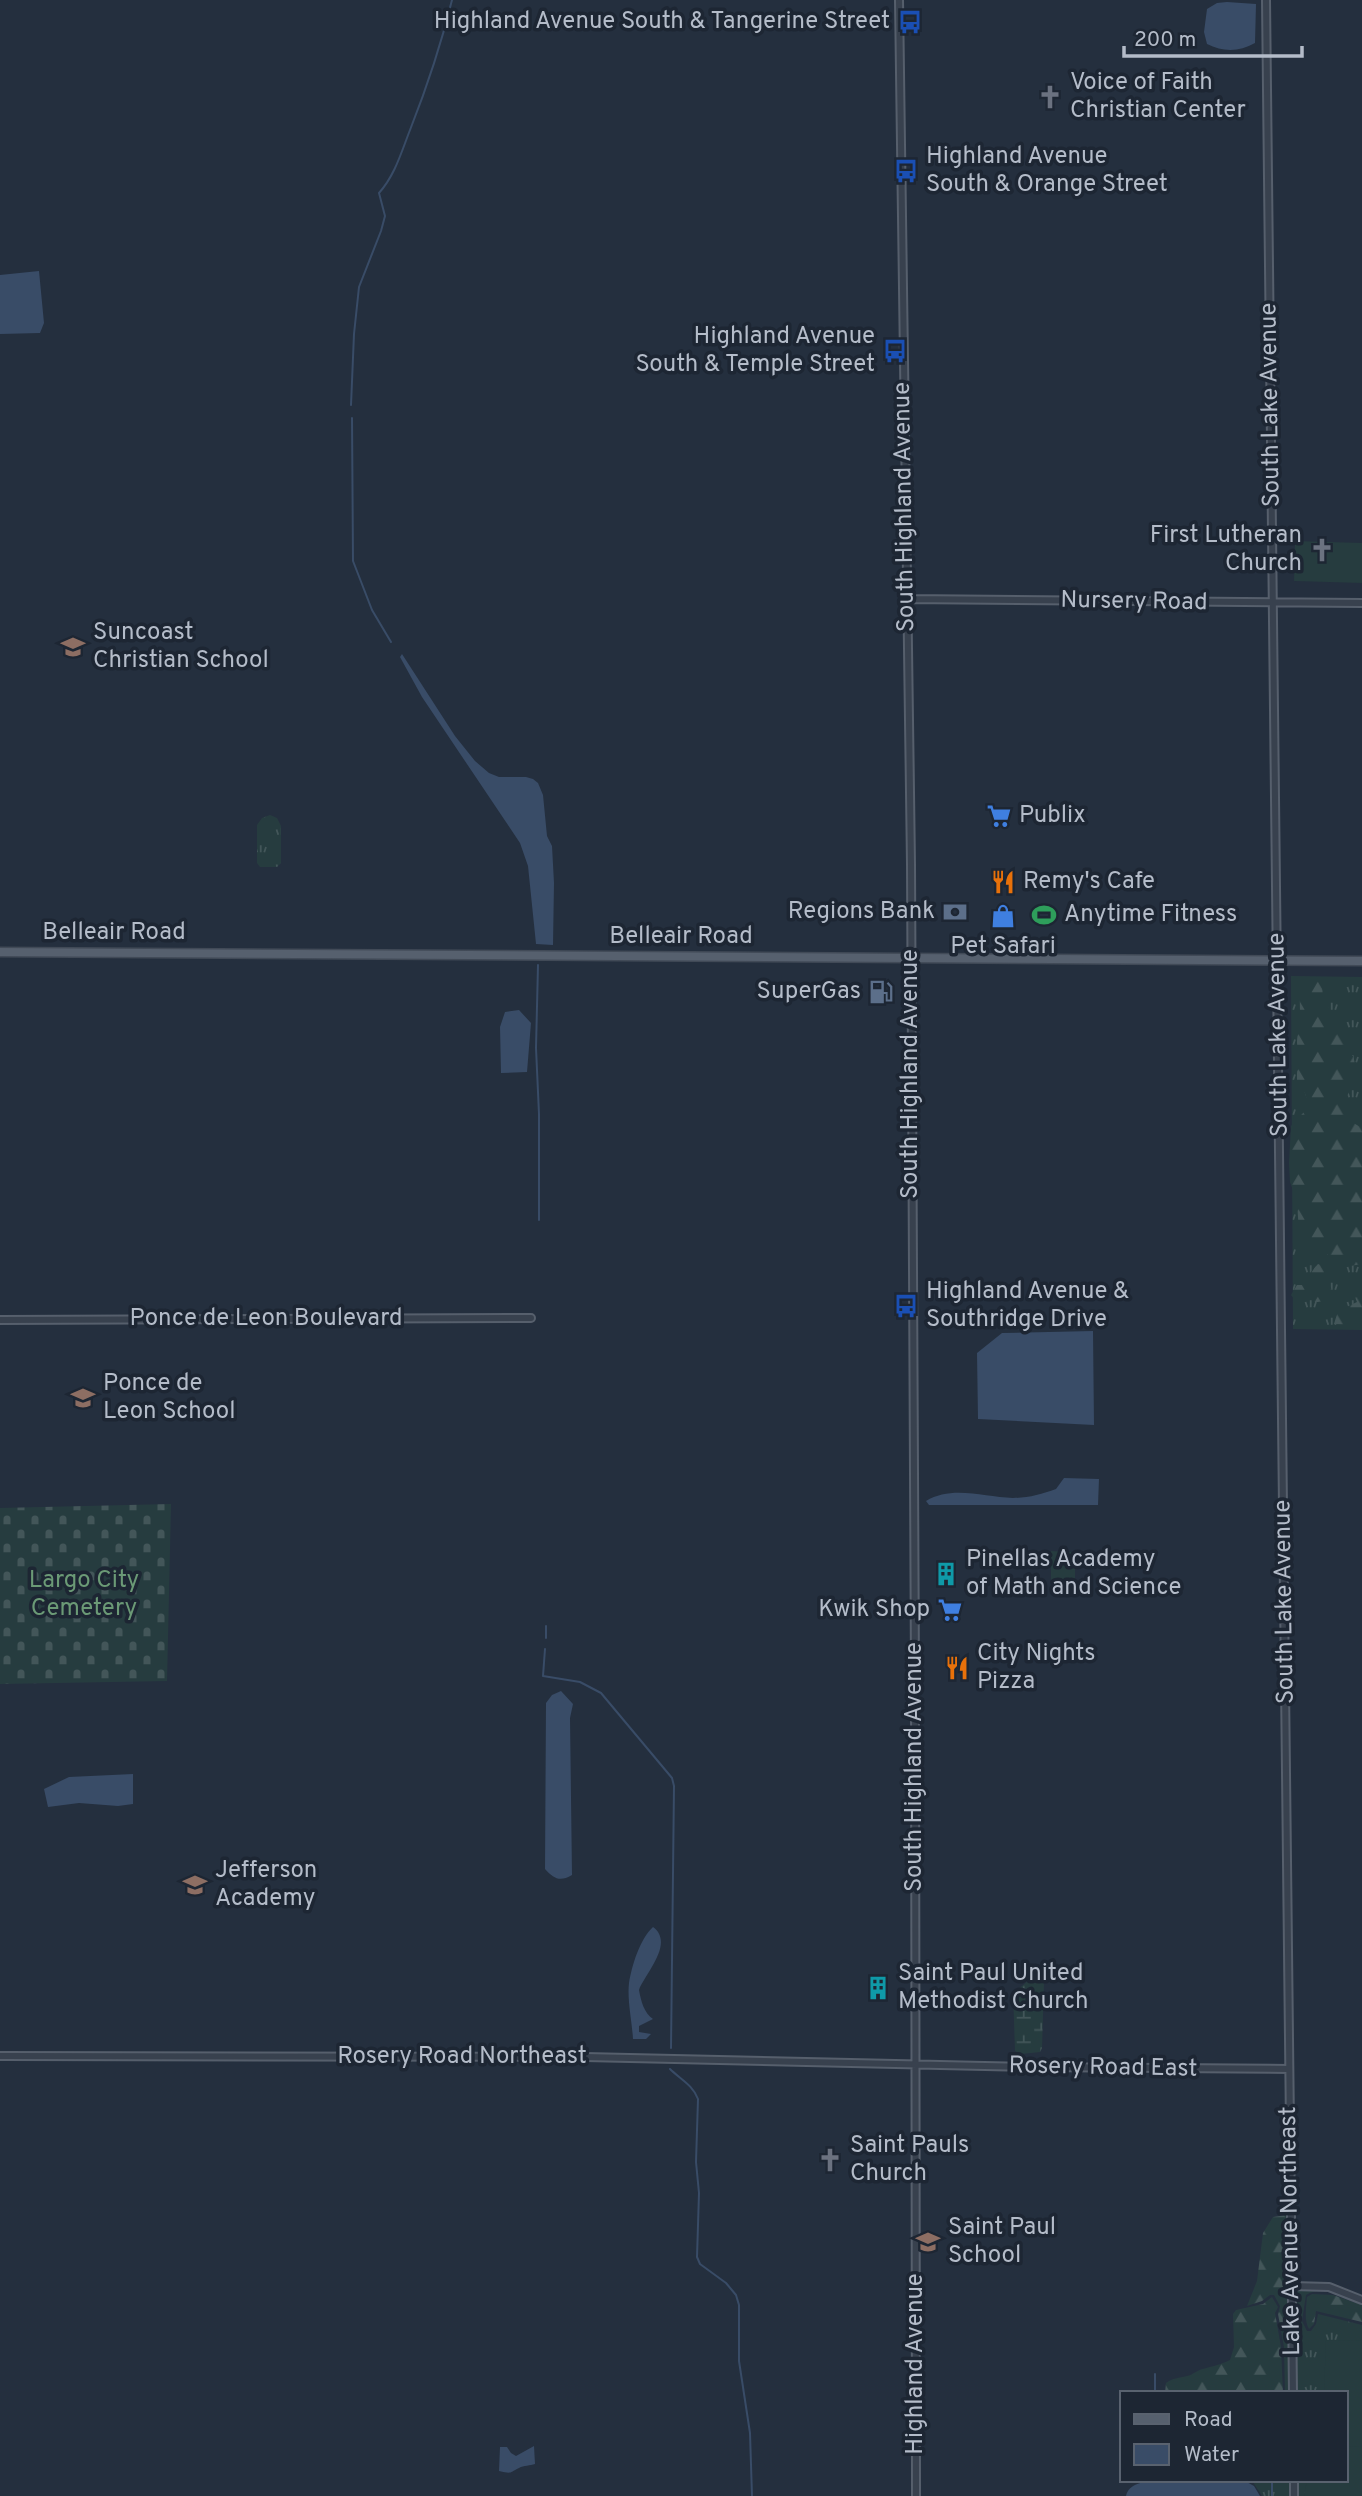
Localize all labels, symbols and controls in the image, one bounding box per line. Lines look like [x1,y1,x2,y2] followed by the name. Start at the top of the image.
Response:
[434,7,890,37] place label: Highland Avenue South & Tangerine Street
[896,8,924,36] bus stop icon: Highland Avenue South & Tangerine Street
[1124,14,1302,58] scale bar
[1134,27,1196,54] text: 200 m
[1070,68,1246,126] place label: Voice of Faith Christian Center
[1036,83,1064,111] church icon: Voice of Faith Christian Center
[926,142,1168,200] place label: Highland Avenue South & Orange Street
[892,157,920,185] bus stop icon: Highland Avenue South & Orange Street
[1254,303,1288,507] street label: South Lake Avenue
[635,322,875,380] place label: Highland Avenue South & Temple Street
[881,337,909,365] bus stop icon: Highland Avenue South & Temple Street
[888,382,922,632] street label: South Highland Avenue
[1150,521,1302,579] place label: First Lutheran Church
[1308,536,1336,564] church icon: First Lutheran Church
[1060,586,1208,618] street label: Nursery Road
[93,618,269,676] place label: Suncoast Christian School
[59,633,87,661] school or university icon: Suncoast Christian School
[1019,801,1086,831] place label: Publix
[985,802,1013,830] supermarket icon: Publix
[1023,867,1155,897] place label: Remy's Cafe
[989,868,1017,896] restaurant icon: Remy's Cafe
[788,897,935,927] place label: Regions Bank
[941,898,969,926] bank icon: Regions Bank
[1064,900,1237,930] place label: Anytime Fitness
[1030,901,1058,929] sports icon: Anytime Fitness
[989,902,1017,930] shop icon: Pet Safari
[42,918,186,948] street label: Belleair Road
[609,922,753,952] street label: Belleair Road
[950,932,1056,962] place label: Pet Safari
[1262,933,1296,1137] street label: South Lake Avenue
[896,949,926,1199] street label: South Highland Avenue
[757,977,861,1007] place label: SuperGas
[867,978,895,1006] fuel station icon: SuperGas
[926,1277,1129,1335] place label: Highland Avenue & Southridge Drive
[892,1292,920,1320] bus stop icon: Highland Avenue & Southridge Drive
[130,1304,402,1334] street label: Ponce de Leon Boulevard
[103,1369,235,1427] place label: Ponce de Leon School
[69,1384,97,1412] school or university icon: Ponce de Leon School
[1268,1500,1302,1704] street label: South Lake Avenue
[966,1545,1182,1603] place label: Pinellas Academy of Math and Science
[932,1560,960,1588] building icon: Pinellas Academy of Math and Science
[29,1566,139,1624] park label: Largo City Cemetery
[818,1595,930,1625] place label: Kwik Shop
[936,1596,964,1624] supermarket icon: Kwik Shop
[977,1639,1095,1697] place label: City Nights Pizza
[900,1642,930,1892] street label: South Highland Avenue
[943,1654,971,1682] restaurant icon: City Nights Pizza
[215,1856,317,1914] place label: Jefferson Academy
[181,1871,209,1899] school or university icon: Jefferson Academy
[898,1959,1089,2017] place label: Saint Paul United Methodist Church
[864,1974,892,2002] building icon: Saint Paul United Methodist Church
[337,2042,587,2072] street label: Rosery Road Northeast
[1008,2051,1198,2085] street label: Rosery Road East
[1274,2106,1308,2356] street label: Lake Avenue Northeast
[850,2131,969,2189] place label: Saint Pauls Church
[816,2146,844,2174] church icon: Saint Pauls Church
[948,2213,1056,2271] place label: Saint Paul School
[914,2228,942,2256] school or university icon: Saint Paul School
[901,2273,931,2455] street label: Highland Avenue
[1120,2391,1348,2482] legend
[1184,2407,1233,2434] text: Road
[1184,2442,1239,2469] text: Water

